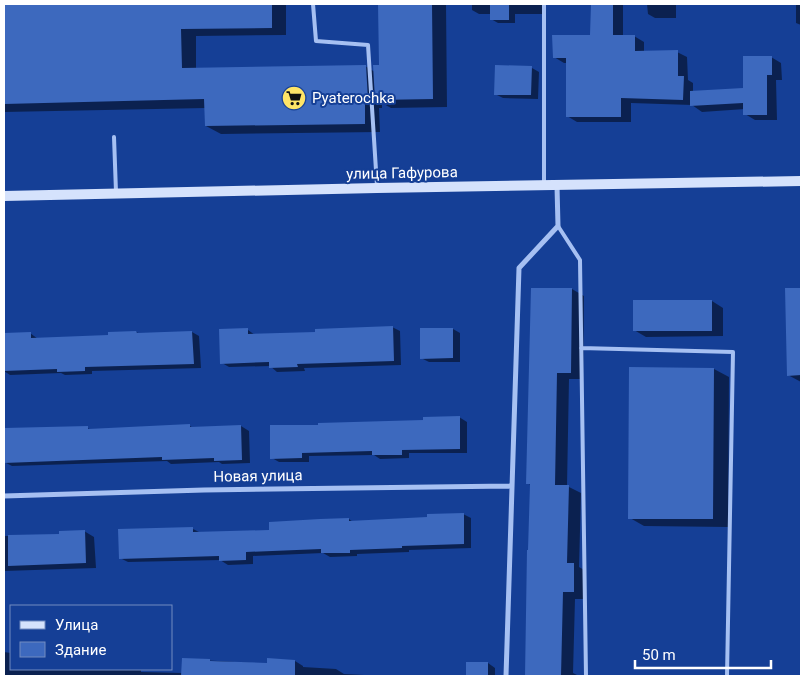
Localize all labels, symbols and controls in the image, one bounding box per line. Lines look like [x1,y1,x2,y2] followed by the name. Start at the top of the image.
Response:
[281,85,307,111] supermarket icon: Pyaterochka
[312,89,395,107] place label: Pyaterochka
[346,163,458,183] street label: улица Гафурова
[213,466,303,486] street label: Новая улица
[10,605,172,670] legend
[55,616,98,634] text: Улица
[635,638,771,670] scale bar
[55,641,106,659] text: Здание
[642,646,676,664] text: 50 m

